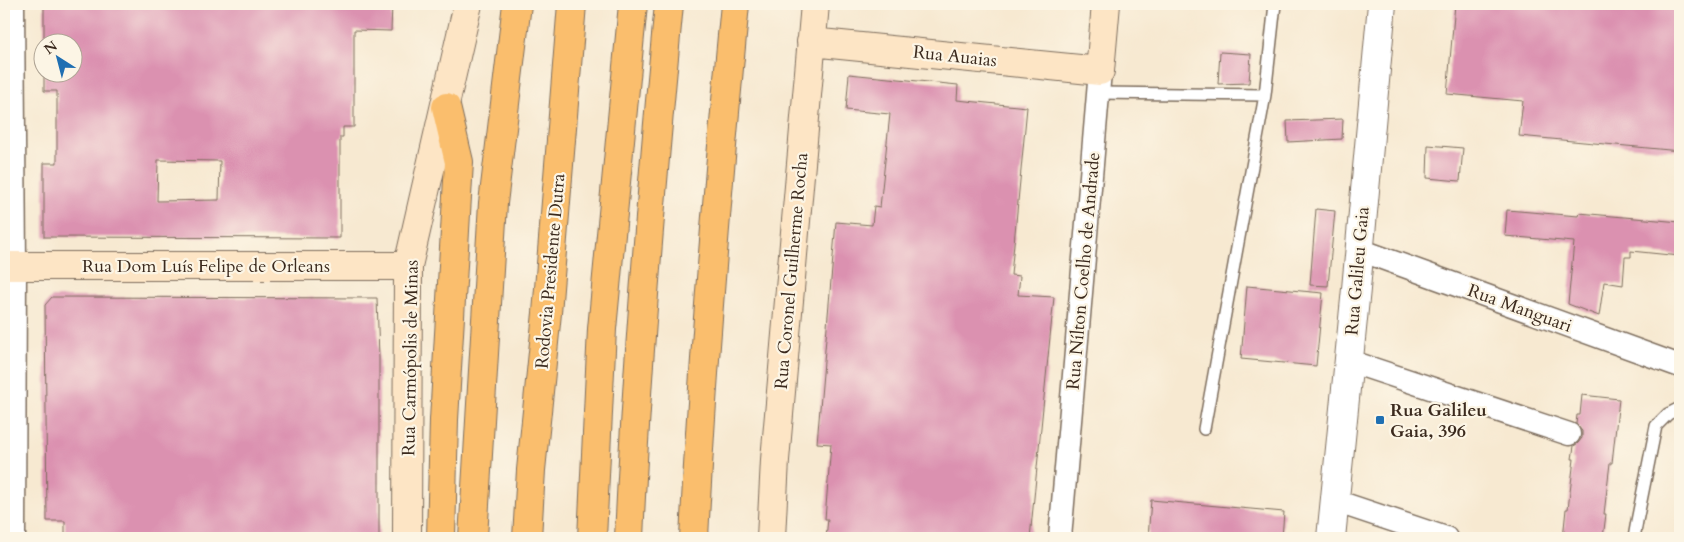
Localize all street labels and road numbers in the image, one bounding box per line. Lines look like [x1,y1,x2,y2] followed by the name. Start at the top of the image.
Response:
[912,40,998,73] street label: Rua Auaias
[1061,151,1106,391] street label: Rua Nílton Coelho de Andrade
[769,152,814,390] street label: Rua Coronel Guilherme Rocha
[530,172,572,370] street label: Rodovia Presidente Dutra
[1339,206,1376,336] street label: Rua Galileu Gaia
[82,254,330,279] street label: Rua Dom Luís Felipe de Orleans
[396,260,425,456] street label: Rua Carmópolis de Minas
[1464,278,1575,339] street label: Rua Manguari

